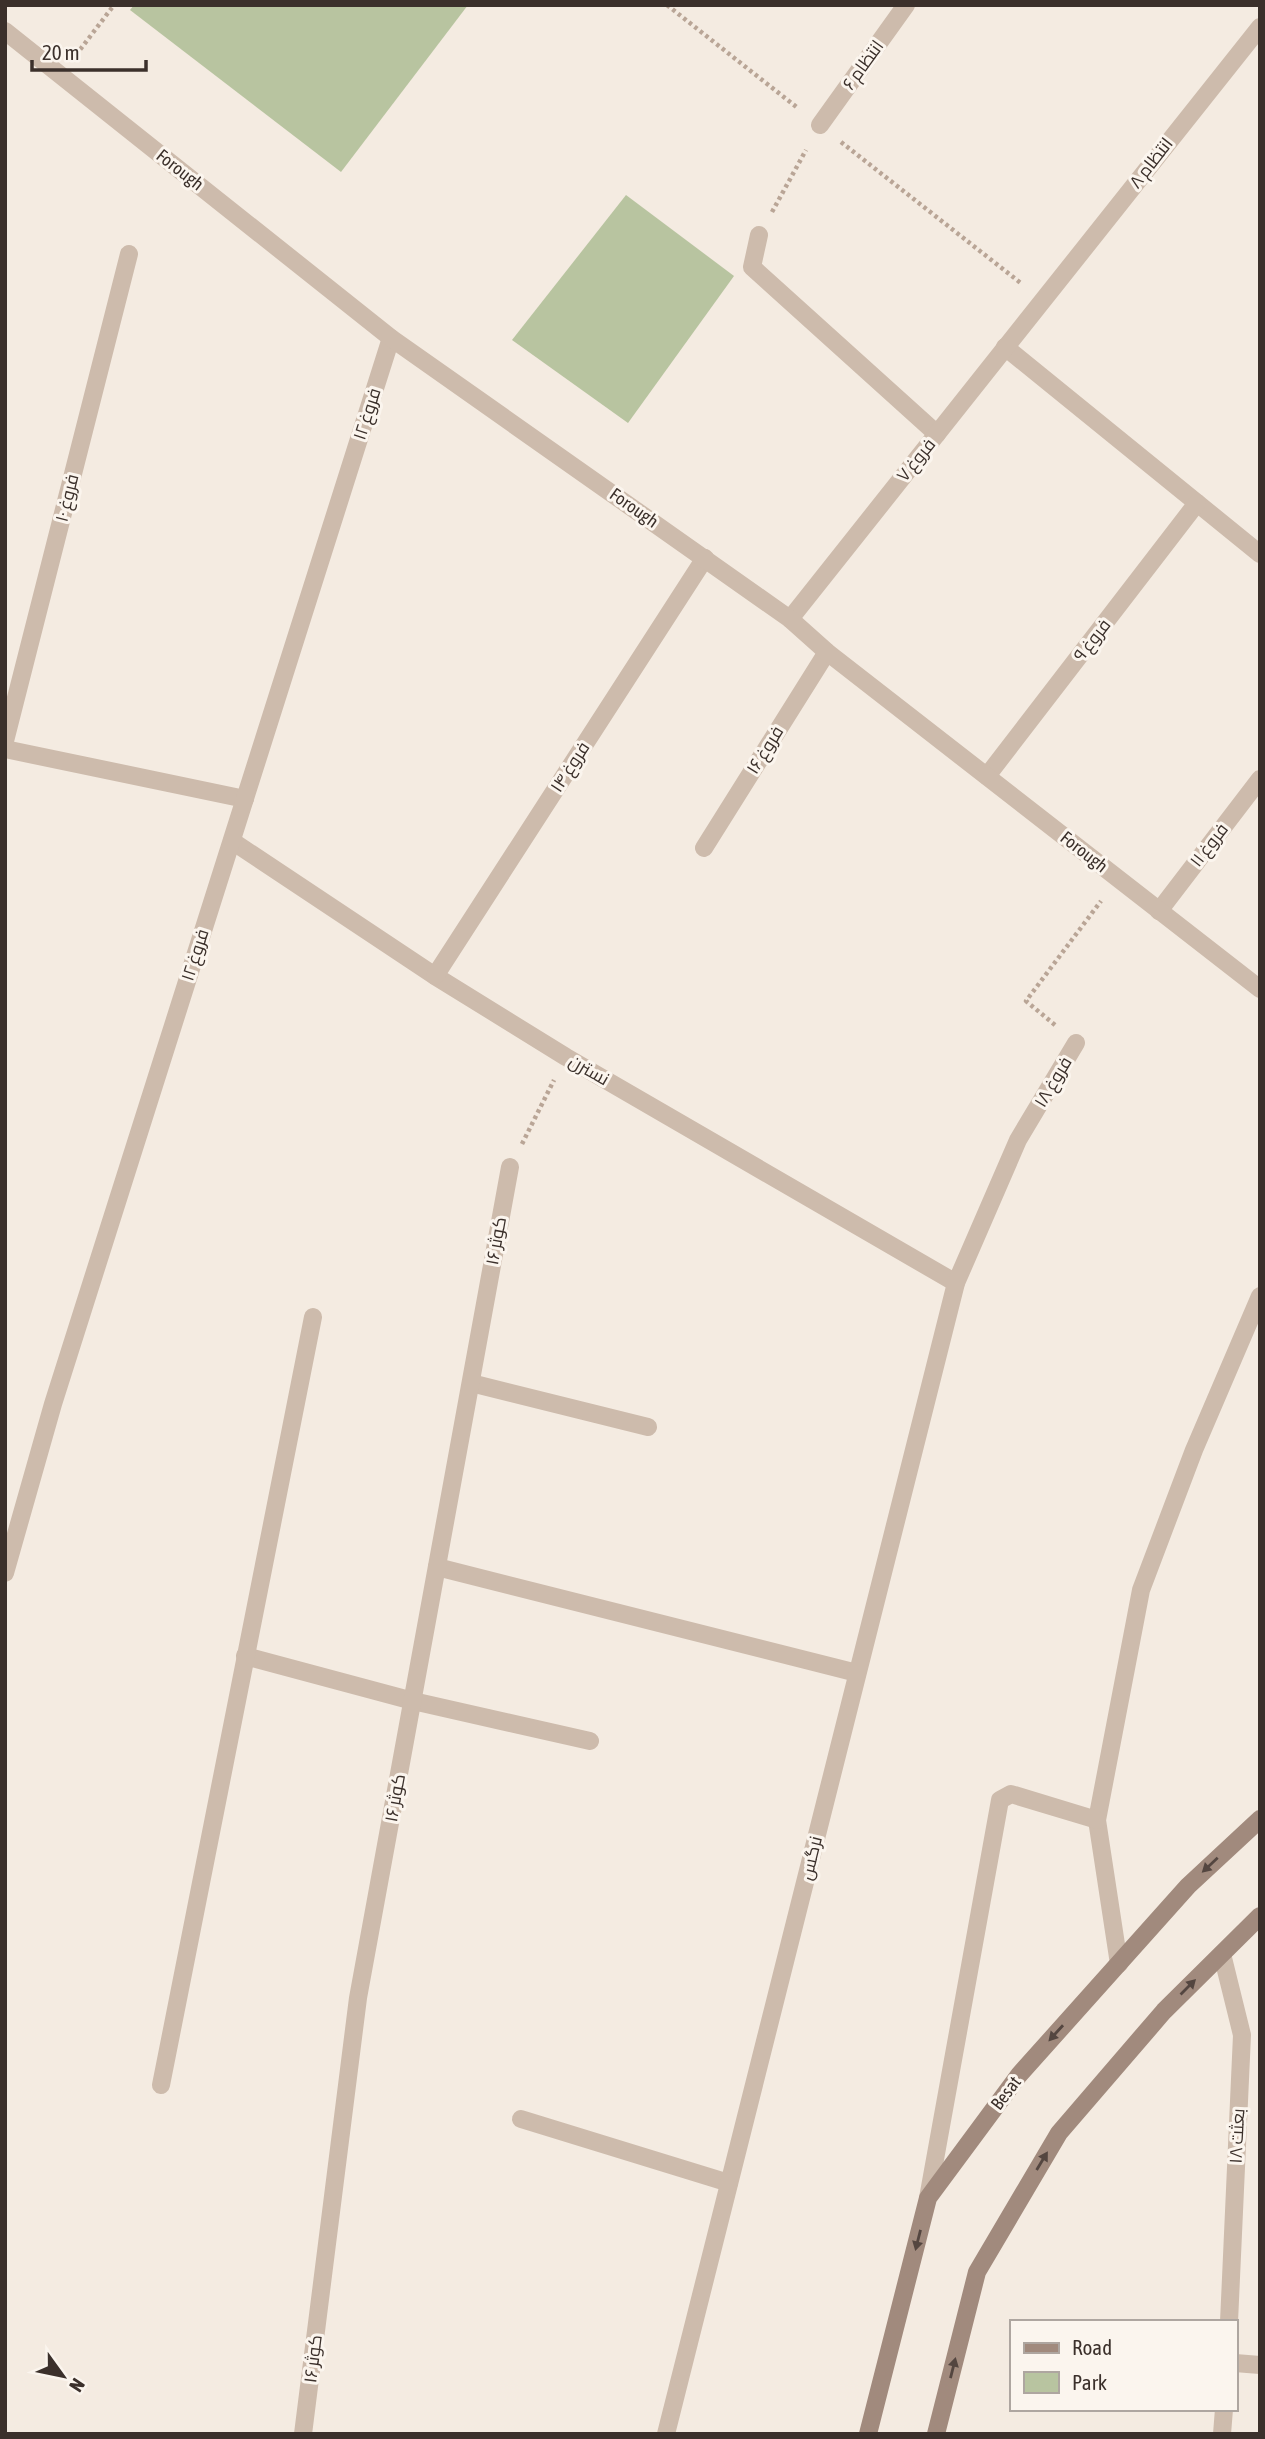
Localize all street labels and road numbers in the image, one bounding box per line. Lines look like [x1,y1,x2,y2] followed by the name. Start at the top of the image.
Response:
[838,36,889,95] street label: انتظام ۶
[1124,133,1179,194] street label: انتظام ۸
[152,145,208,195] street label: Forough
[348,385,387,443] street label: فروغ ۱۲
[892,434,941,487] street label: فروغ ۷
[50,472,85,524] street label: فروغ ۱۰
[606,483,663,532] street label: Forough
[1069,614,1116,666] street label: فروغ ۹
[742,722,789,779] street label: فروغ ۱۶
[546,737,595,797] street label: فروغ ۱۴
[1185,819,1234,872] street label: فروغ ۱۱
[1056,827,1112,877] street label: Forough
[176,926,215,984] street label: فروغ ۱۲
[565,1050,613,1090] street label: نسترن
[1029,1053,1078,1112] street label: فروغ ۱۸
[481,1215,511,1267] street label: کوثر ۱۶
[380,1772,410,1824] street label: کوثر ۱۶
[795,1834,827,1882] street label: نرگس
[986,2072,1025,2114] street label: Besat
[1225,2108,1248,2164] street label: بعثت ۱۸
[299,2334,327,2384] street label: کوثر ۱۶

